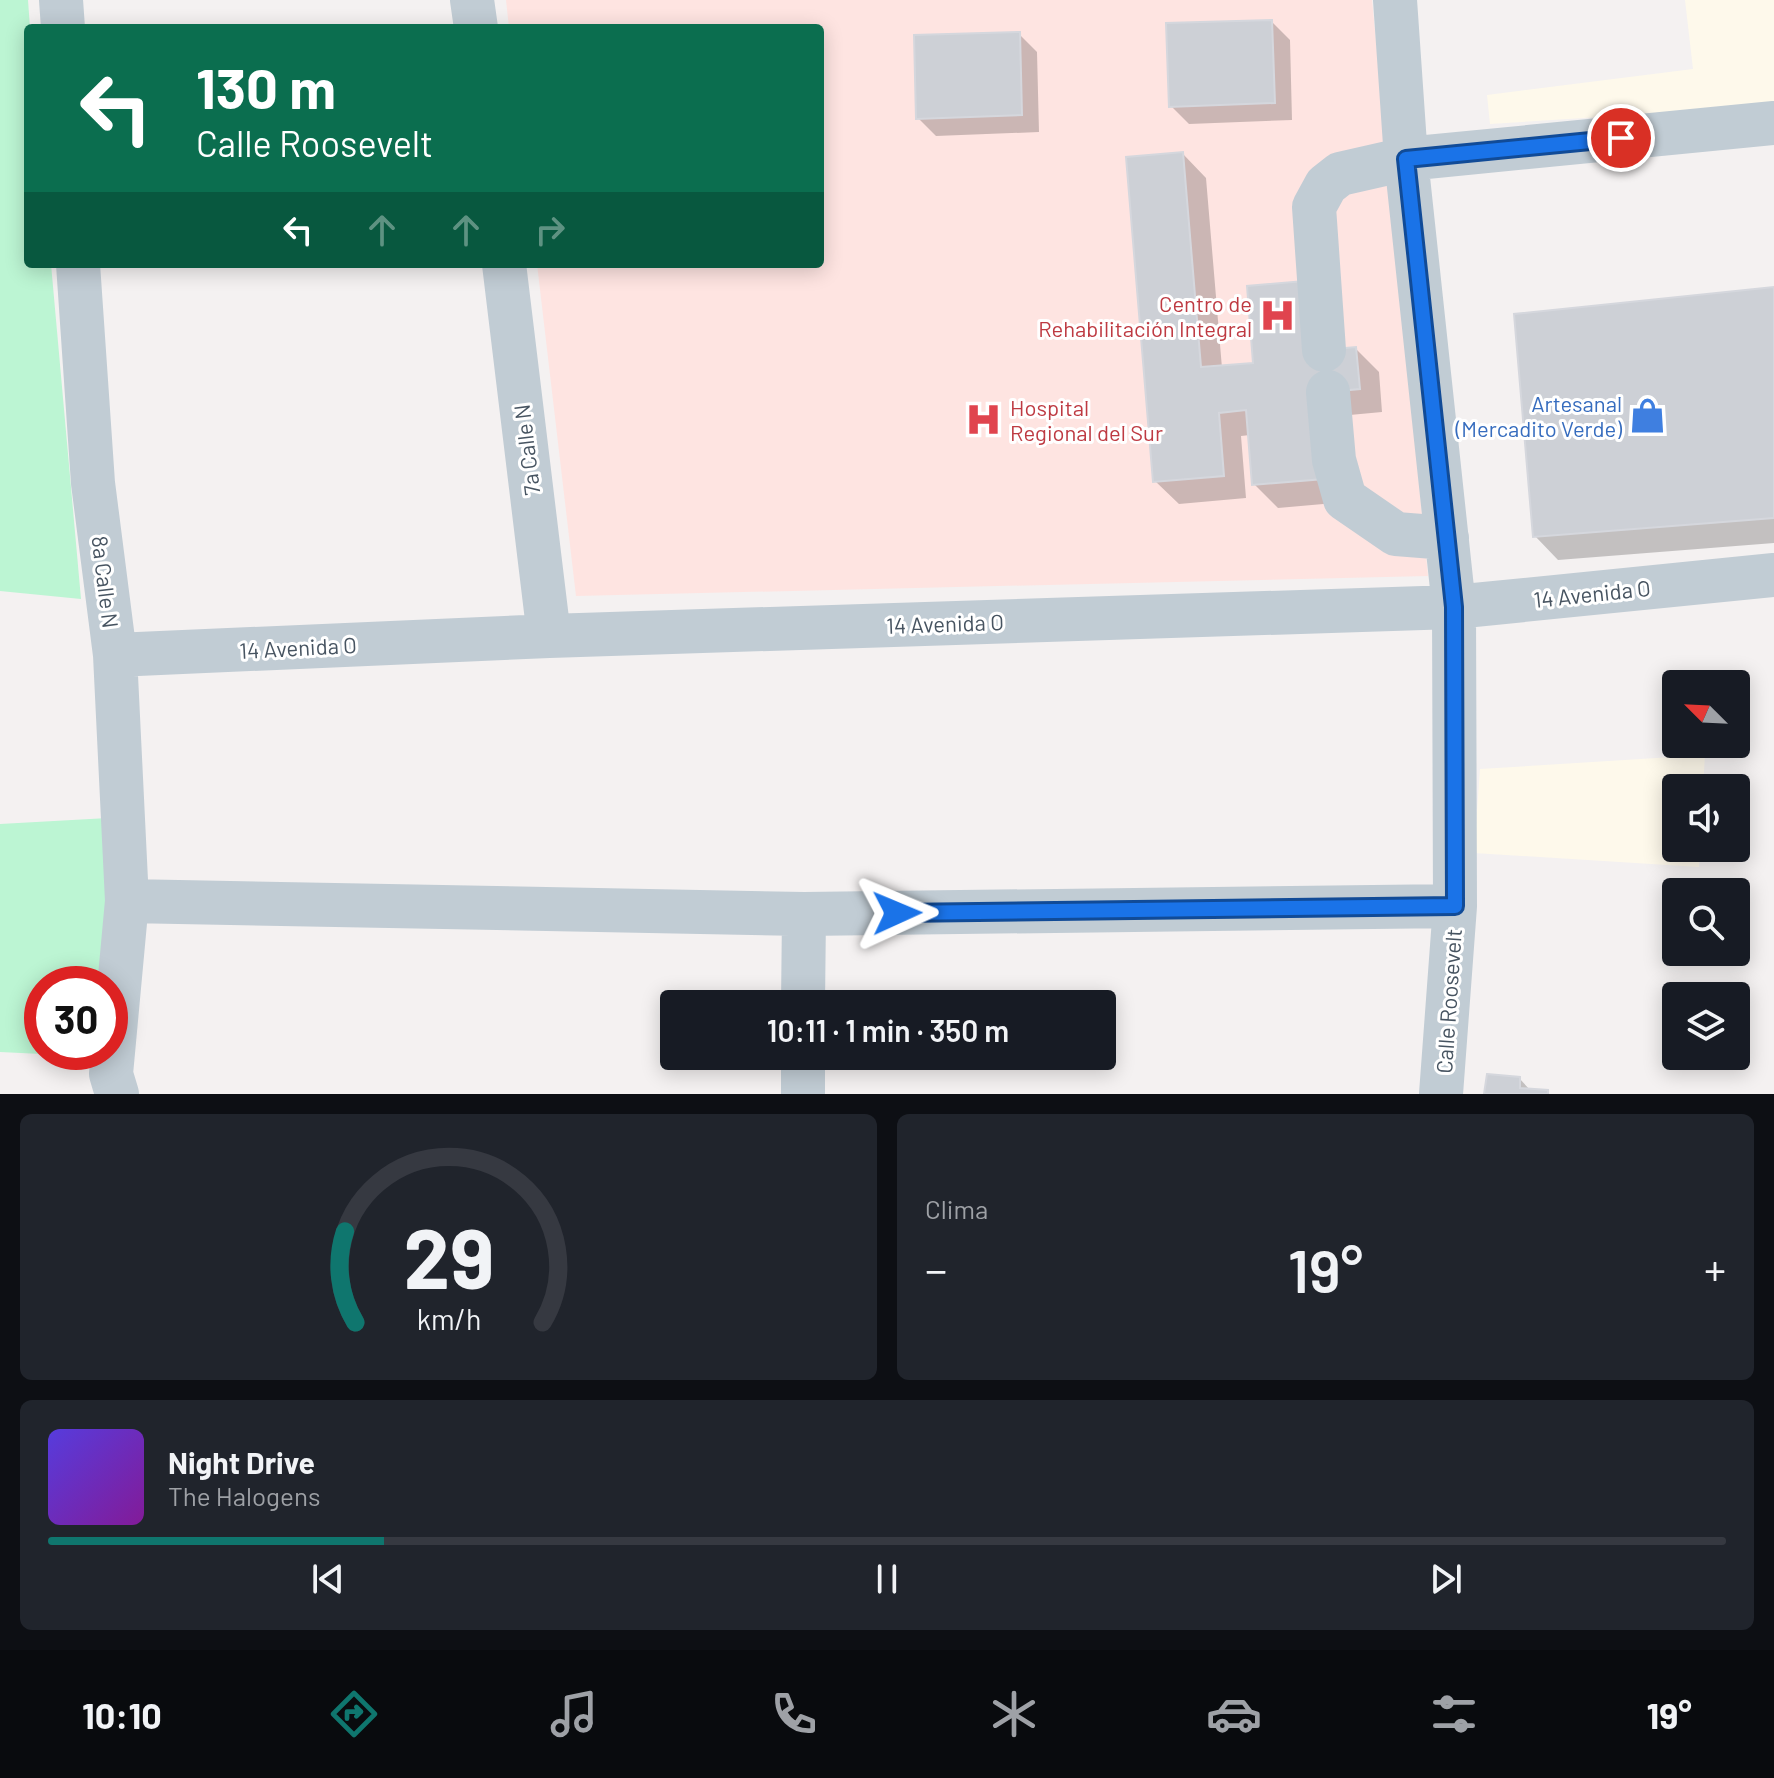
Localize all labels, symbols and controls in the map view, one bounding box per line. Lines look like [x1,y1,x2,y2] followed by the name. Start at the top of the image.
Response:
[196,53,336,120] text: 130 m
[64,56,168,160] icon: left
[1587,104,1655,172] pin
[1599,116,1643,160] icon: arrive
[196,121,433,164] text: Calle Roosevelt
[276,208,320,252] icon: left
[360,208,404,252] icon: ahead
[444,208,488,252] icon: ahead
[528,208,572,252] icon: right
[1038,290,1252,341] place label: Centro de Rehabilitación Integral
[1259,297,1297,335] hospital icon: Centro de Rehabilitación Integral
[1455,390,1622,441] place label: Artesanal (Mercadito Verde)
[1010,394,1163,445] place label: Hospital Regional del Sur
[1629,397,1667,435] shop icon: Artesanal (Mercadito Verde)
[965,401,1003,439] hospital icon: Hospital Regional del Sur
[508,403,544,497] street label: 7a Calle N
[87,534,125,630] street label: 8a Calle N
[1532,574,1652,612] street label: 14 Avenida O
[886,608,1004,638] street label: 14 Avenida O
[239,631,357,663] street label: 14 Avenida O
[1662,670,1750,758] north arrow
[1662,670,1750,1070] map controls
[1662,774,1750,862] button: sound
[855,871,939,955] position arrow
[1662,878,1750,966] button: search
[1430,928,1466,1074] street label: Calle Roosevelt
[24,966,128,1070] speed limit sign: 30
[1662,982,1750,1070] button: layers
[767,1012,1009,1048] text: 10:11 · 1 min · 350 m
[925,1193,988,1224] text: Clima
[403,1206,494,1306] text: 29
[1288,1233,1363,1305] text: 19°
[925,1242,947,1295] text: −
[1704,1242,1726,1295] text: +
[416,1301,481,1336] text: km/h
[168,1444,315,1480] text: Night Drive
[168,1480,320,1511] text: The Halogens
[306,1557,350,1601] icon: previous
[865,1557,909,1601] icon: pause
[1424,1557,1468,1601] icon: next
[326,1686,382,1742] icon: directions
[546,1686,602,1742] icon: music
[766,1686,822,1742] icon: phone
[986,1686,1042,1742] icon: climate
[1206,1686,1262,1742] icon: car
[1426,1686,1482,1742] icon: filters
[82,1693,162,1736] text: 10:10
[1646,1693,1692,1736] text: 19°

